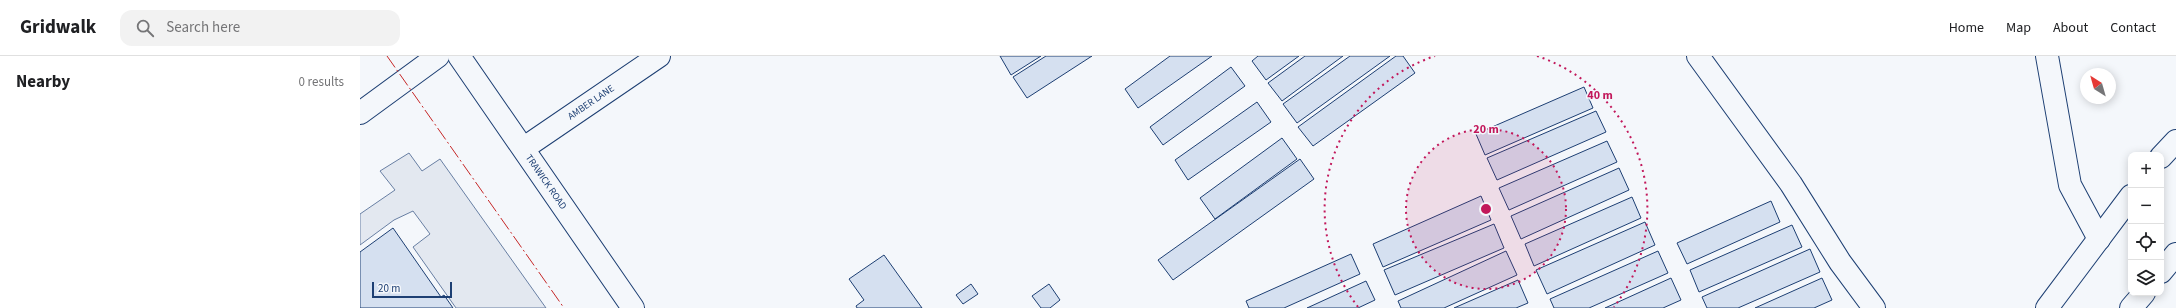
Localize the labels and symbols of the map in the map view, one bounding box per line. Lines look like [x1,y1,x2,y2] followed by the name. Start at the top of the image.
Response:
[2080,68,2116,104] north arrow
[565,81,617,123] street label: AMBER LANE
[1587,87,1613,104] text: 40 m
[1473,121,1499,138] text: 20 m
[522,151,570,212] street label: TRAWICK ROAD
[1479,202,1493,216] centre of rings
[372,280,452,299] scale bar

